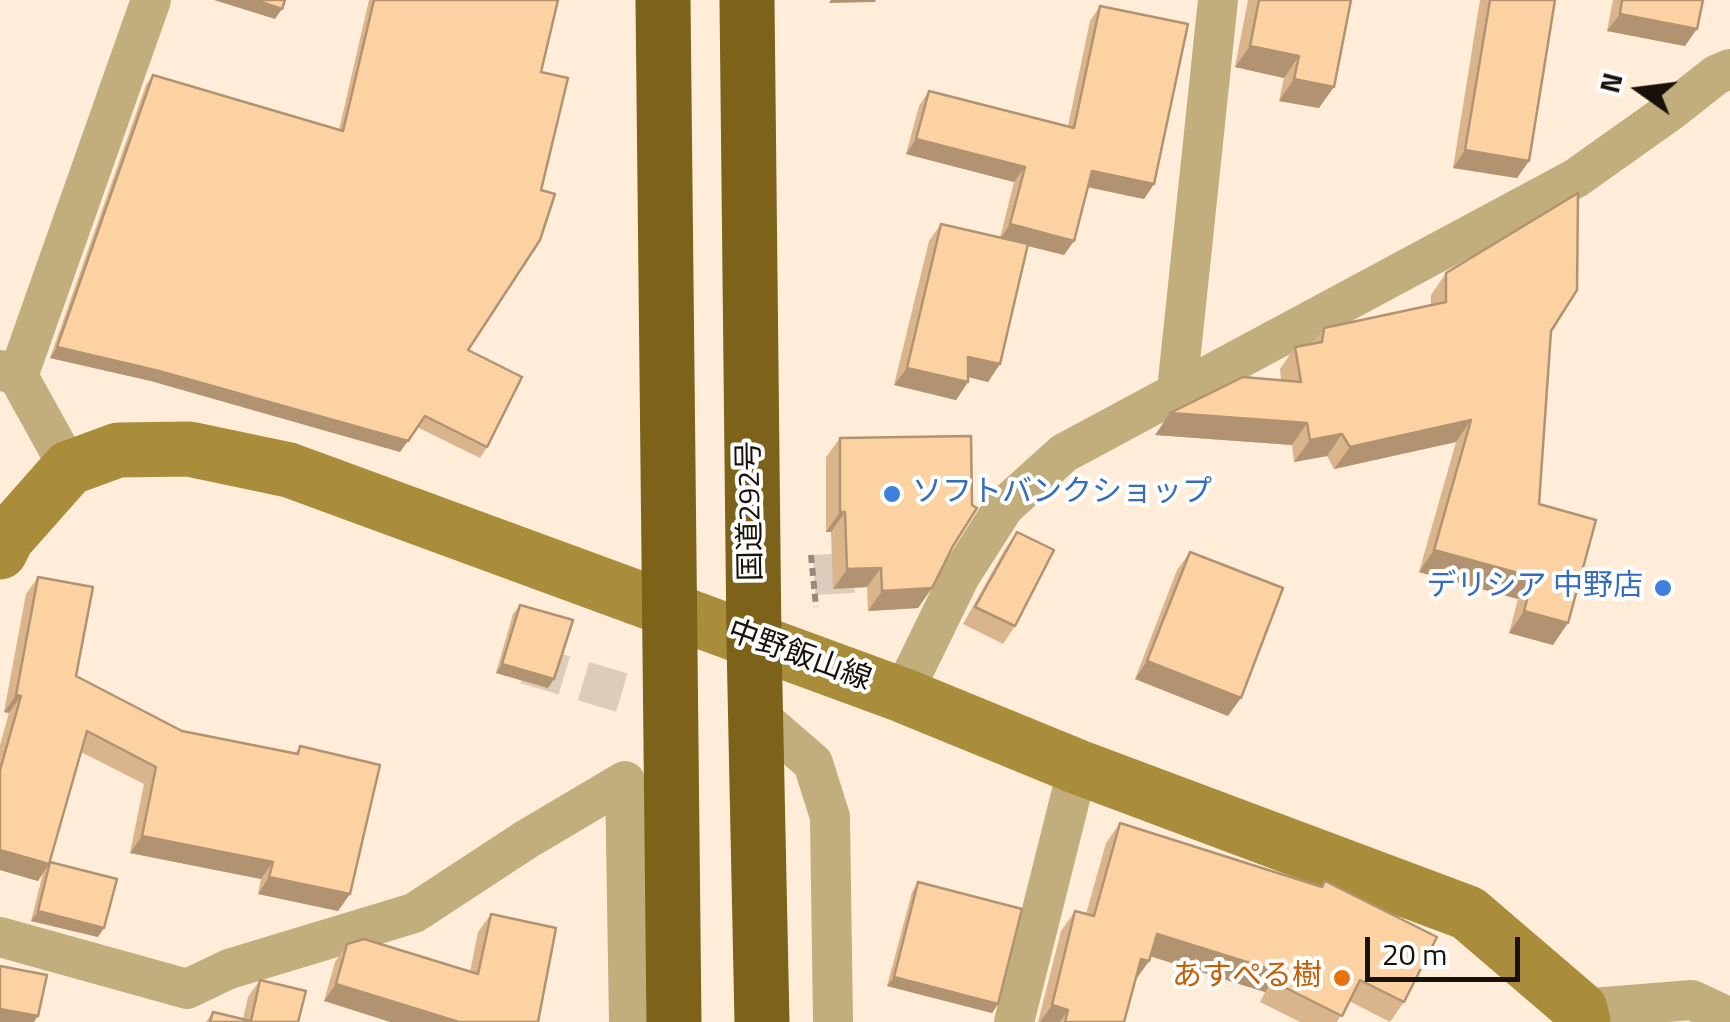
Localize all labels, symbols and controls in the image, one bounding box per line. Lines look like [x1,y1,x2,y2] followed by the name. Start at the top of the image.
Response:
[1590,40,1690,140] north arrow
[1587,68,1634,97] text: N
[733,440,771,582] street label: 国道292号
[912,476,1212,512] place label: ソフトバンクショップ
[881,483,903,505] marker: ソフトバンクショップ
[1426,570,1643,606] place label: デリシア 中野店
[1652,577,1674,599] marker: デリシア 中野店
[722,614,876,700] street label: 中野飯山線
[1370,917,1525,979] scale bar
[1382,931,1447,977] text: 20 m
[1172,960,1322,996] place label: あすぺる樹
[1331,967,1353,989] marker: あすぺる樹

